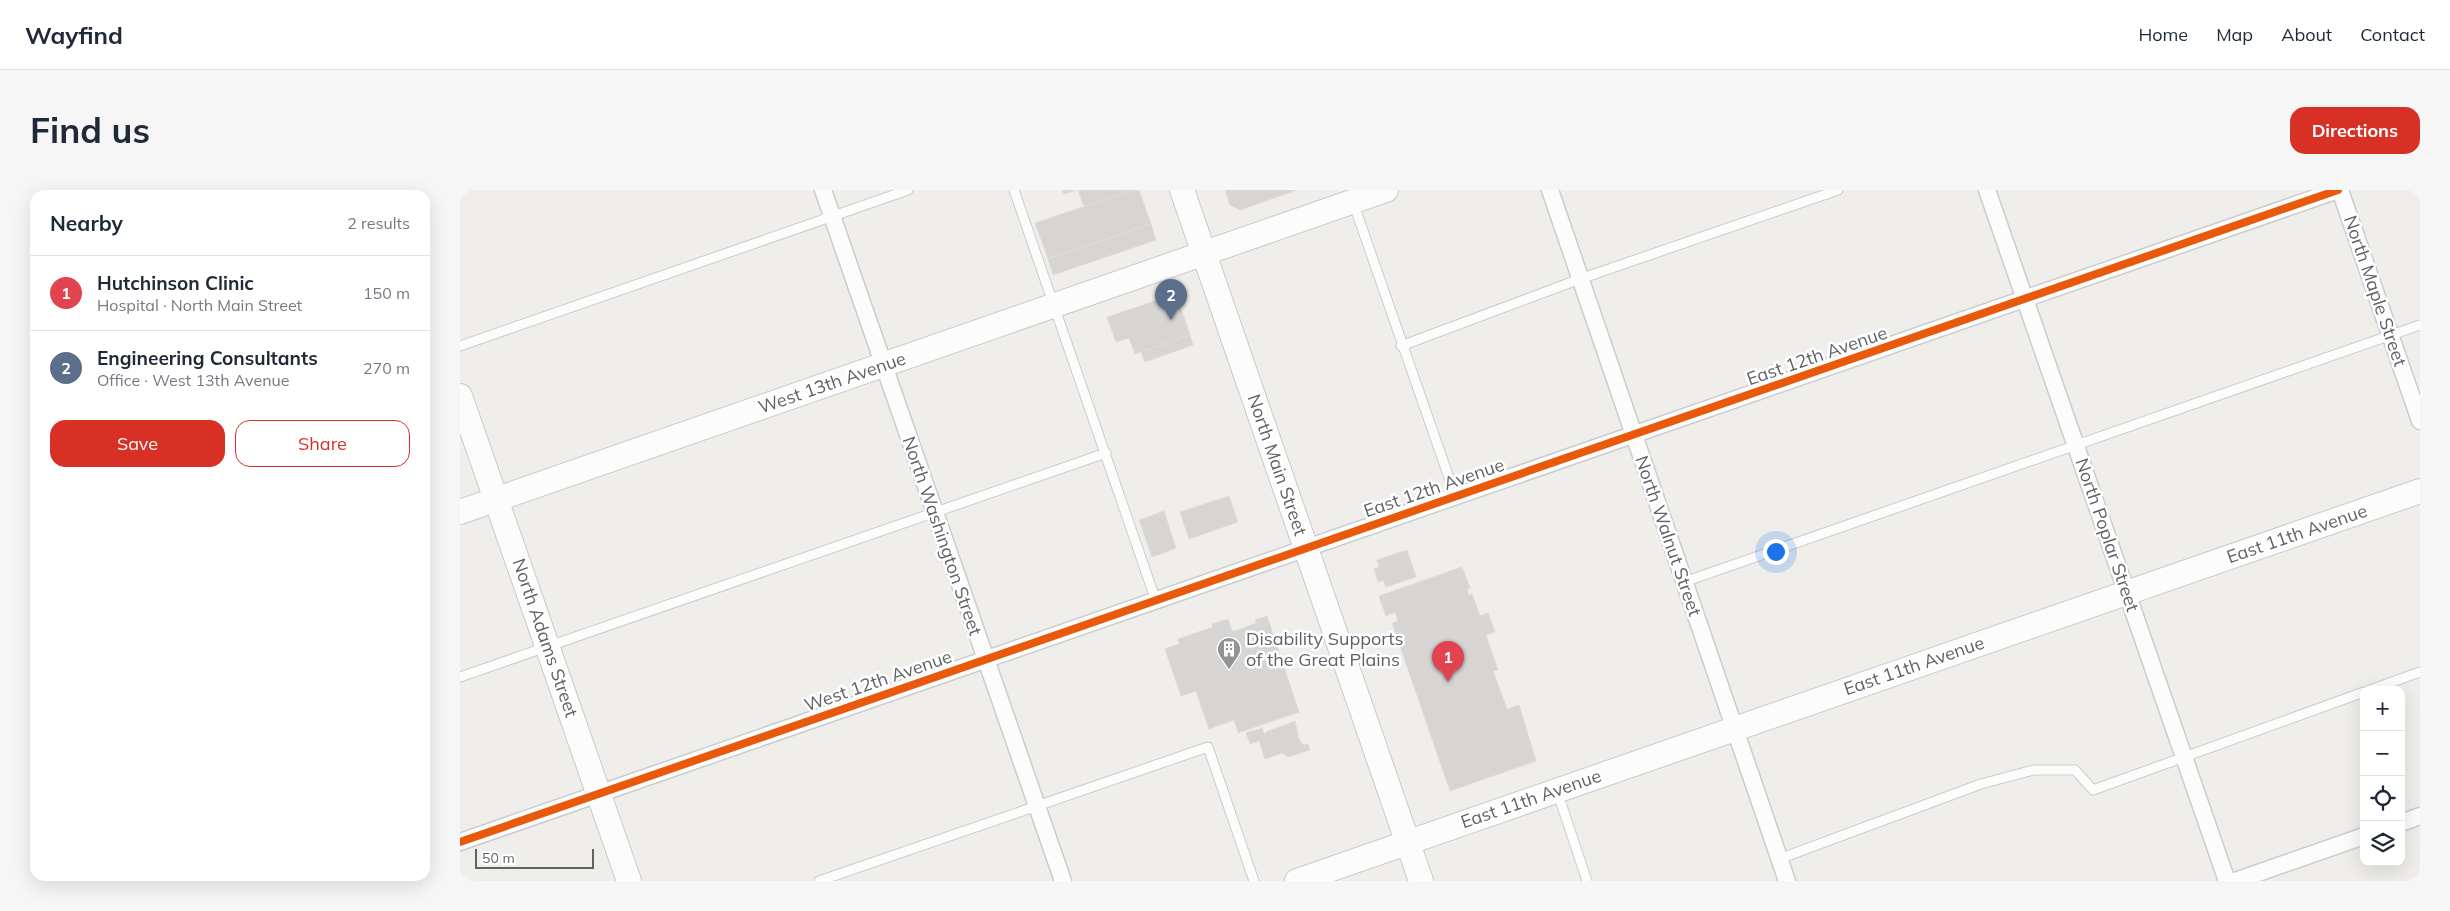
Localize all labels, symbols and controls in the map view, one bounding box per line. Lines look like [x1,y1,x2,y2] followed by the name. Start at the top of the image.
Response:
[25,20,123,50] text: Wayfind
[2138,23,2188,46] text: Home
[2216,23,2253,46] text: Map
[2281,23,2332,46] text: About
[2360,23,2425,46] text: Contact
[2290,107,2420,154] button: Directions
[30,108,150,152] text: Find us
[50,210,123,236] text: Nearby
[2339,212,2412,369] street label: North Maple Street
[347,213,410,233] text: 2 results
[97,271,254,295] text: Hutchinson Clinic
[1155,279,1187,320] pin: 2
[61,283,71,303] text: 1
[363,283,410,303] text: 150 m
[97,295,302,315] text: Hospital · North Main Street
[1744,321,1890,390] street label: East 12th Avenue
[97,346,318,370] text: Engineering Consultants
[755,347,909,419] street label: West 13th Avenue
[61,358,71,378] text: 2
[363,358,410,378] text: 270 m
[97,370,289,390] text: Office · West 13th Avenue
[1243,391,1312,538] street label: North Main Street
[50,420,225,467] button: Save
[235,420,410,467] button: Share
[898,433,987,638] street label: North Washington Street
[1361,453,1507,522] street label: East 12th Avenue
[1630,453,1707,619] street label: North Walnut Street
[2070,455,2145,615] street label: North Poplar Street
[2224,499,2370,568] street label: East 11th Avenue
[1763,539,1789,565] your location
[508,556,583,720] street label: North Adams Street
[1246,627,1404,671] place label: Disability Supports of the Great Plains
[1841,631,1987,700] street label: East 11th Avenue
[1216,636,1242,670] building icon: Disability Supports of the Great Plains
[1432,641,1464,682] pin: 1
[801,645,955,717] street label: West 12th Avenue
[2360,686,2405,866] map controls
[2360,686,2405,731] button: +
[2360,731,2405,776] button: −
[1458,764,1604,833] street label: East 11th Avenue
[2360,776,2405,821] button: locate
[2360,821,2405,866] button: layers
[475,846,594,869] scale bar
[482,849,515,867] text: 50 m

